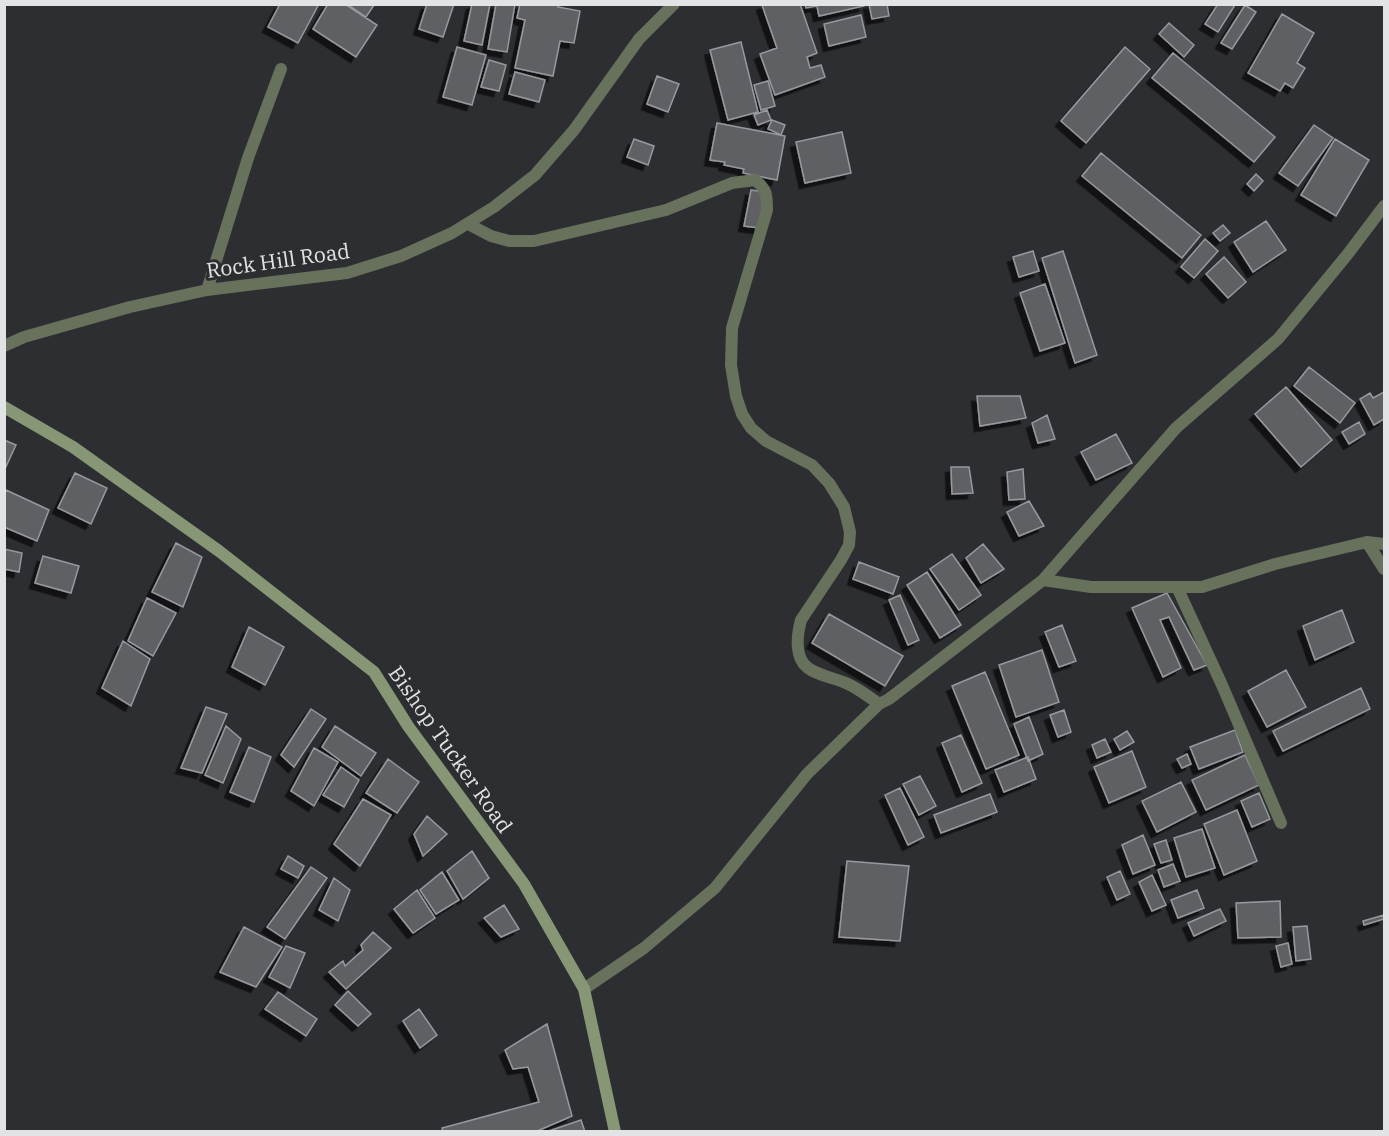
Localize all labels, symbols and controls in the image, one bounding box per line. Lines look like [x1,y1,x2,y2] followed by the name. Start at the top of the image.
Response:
[204,236,352,284] street label: Rock Hill Road
[383,660,519,838] street label: Bishop Tucker Road

